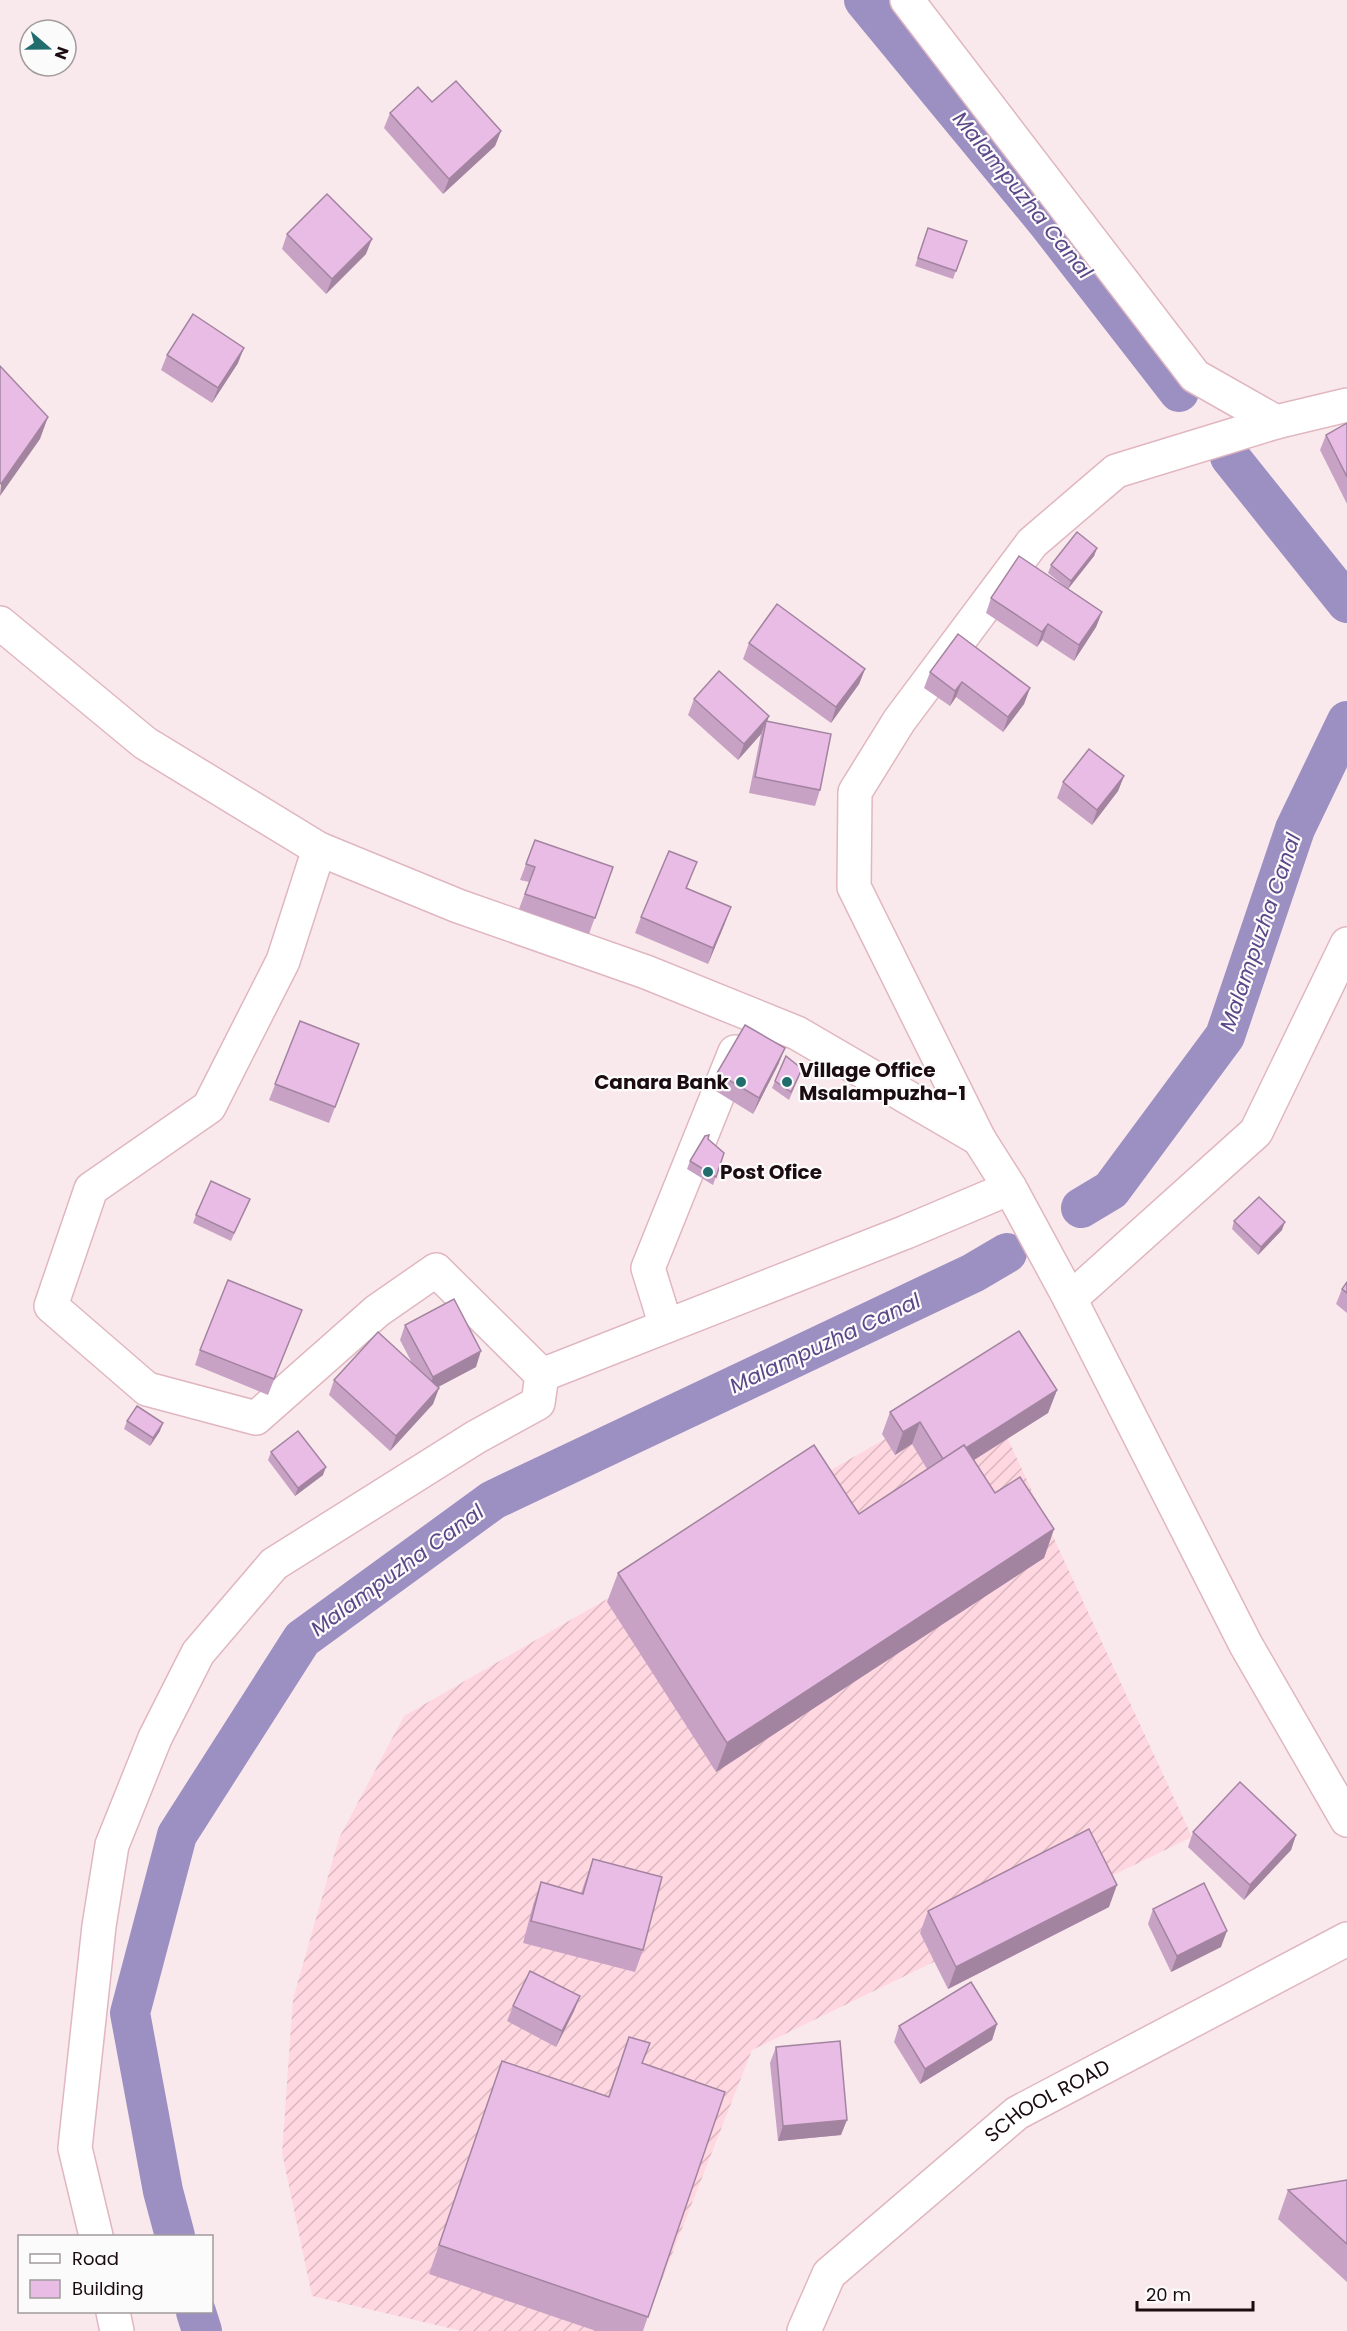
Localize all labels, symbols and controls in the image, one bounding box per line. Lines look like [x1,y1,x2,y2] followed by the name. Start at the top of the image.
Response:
[18,18,78,78] north arrow
[49,43,74,63] text: N
[946,105,1100,285] water label: Malampuzha Canal
[1212,828,1308,1035] water label: Malampuzha Canal
[799,1056,966,1107] place label: Village Office Msalampuzha-1
[594,1068,730,1096] place label: Canara Bank
[734,1075,748,1089] marker: Canara Bank
[780,1075,794,1089] marker: Village Office Msalampuzha-1
[720,1158,822,1186] place label: Post Ofice
[701,1165,715,1179] marker: Post Ofice
[725,1286,926,1400] water label: Malampuzha Canal
[305,1497,490,1643] water label: Malampuzha Canal
[978,2052,1115,2149] street label: SCHOOL ROAD
[18,2235,213,2313] legend
[72,2246,119,2271] text: Road
[1137,2274,1252,2312] scale bar
[72,2276,144,2301] text: Building
[1146,2282,1191,2307] text: 20 m

